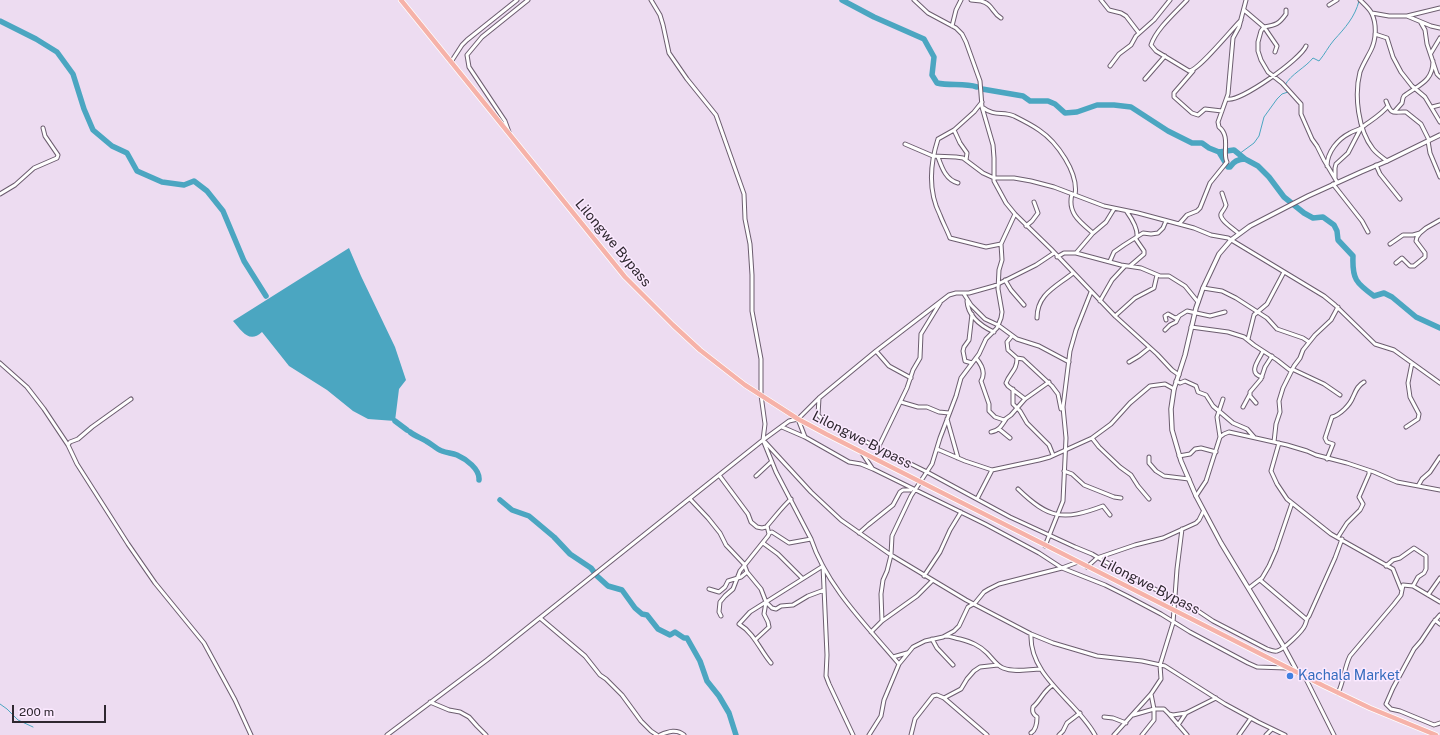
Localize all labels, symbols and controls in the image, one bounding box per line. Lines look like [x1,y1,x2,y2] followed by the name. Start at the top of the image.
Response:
[571,196,655,290] street label: Lilongwe Bypass
[810,408,914,472] street label: Lilongwe Bypass
[1098,554,1202,618] street label: Lilongwe Bypass
[1298,668,1400,684] place label: Kachala Market
[1285,671,1295,681] marker: Kachala Market
[14,697,108,723] scale bar
[19,705,54,719] text: 200 m

